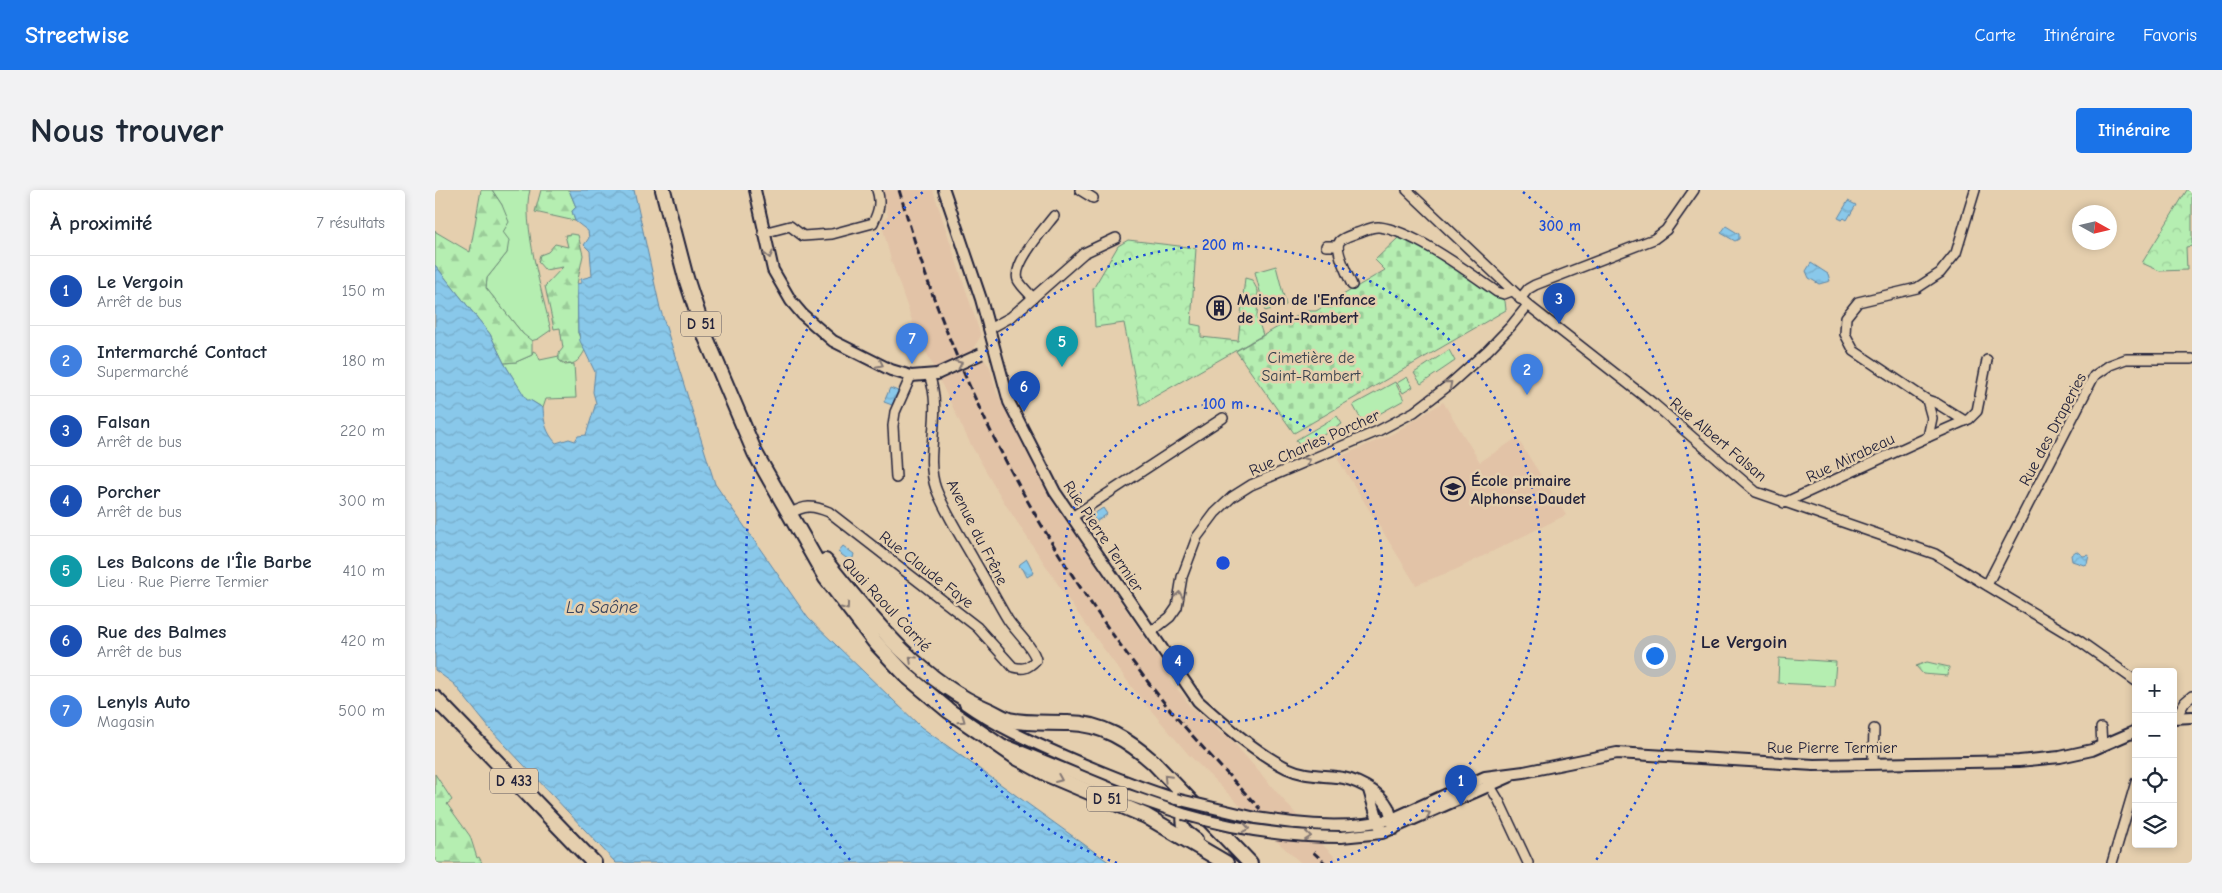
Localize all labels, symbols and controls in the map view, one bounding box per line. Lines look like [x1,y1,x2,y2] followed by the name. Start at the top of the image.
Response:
[25,21,129,49] text: Streetwise
[1975,25,2016,46] text: Carte
[2044,25,2115,46] text: Itinéraire
[2143,25,2197,46] text: Favoris
[2076,108,2192,153] button: Itinéraire
[30,110,223,151] text: Nous trouver
[2072,205,2117,250] north arrow
[50,211,152,235] text: À proximité
[316,214,385,232] text: 7 résultats
[1539,217,1581,235] text: 300 m
[1202,236,1244,254] text: 200 m
[763,250,774,259] one-way arrow
[97,271,184,293] text: Le Vergoin
[63,282,69,300] text: 1
[342,282,385,300] text: 150 m
[1543,283,1575,324] pin: 3
[1237,291,1376,327] place label: Maison de l'Enfance de Saint-Rambert
[97,293,182,311] text: Arrêt de bus
[1206,295,1232,321] building icon: Maison de l'Enfance de Saint-Rambert
[681,312,721,336] road number: D 51
[896,323,928,364] pin: 7
[1046,326,1078,367] pin: 5
[97,341,267,363] text: Intermarché Contact
[1262,349,1361,385] park label: Cimetière de Saint-Rambert
[62,352,70,370] text: 2
[342,352,385,370] text: 180 m
[1511,354,1543,395] pin: 2
[875,358,884,368] one-way arrow
[954,359,963,370] one-way arrow
[97,363,189,381] text: Supermarché
[2016,370,2090,489] street label: Rue des Draperies
[1008,371,1040,412] pin: 6
[1443,382,1452,390] one-way arrow
[1666,394,1770,485] street label: Rue Albert Falsan
[1203,395,1243,413] text: 100 m
[1246,406,1383,480] street label: Rue Charles Porcher
[97,411,150,433] text: Falsan
[62,422,70,440] text: 3
[340,422,385,440] text: 220 m
[1803,430,1897,486] street label: Rue Mirabeau
[97,433,182,451] text: Arrêt de bus
[1302,457,1311,467] one-way arrow
[1471,471,1586,508] place label: École primaire Alphonse Daudet
[1440,476,1466,502] school or university icon: École primaire Alphonse Daudet
[943,477,1011,588] street label: Avenue du Frêne
[1059,478,1147,596] street label: Rue Pierre Termier
[97,481,160,503] text: Porcher
[62,492,70,510] text: 4
[339,492,385,510] text: 300 m
[97,503,182,521] text: Arrêt de bus
[876,528,977,612] street label: Rue Claude Faye
[97,551,311,573] text: Les Balcons de l'Île Barbe
[838,554,935,656] street label: Quai Raoul Carrié
[1214,554,1232,572] centre of rings
[62,562,70,580] text: 5
[343,562,385,580] text: 410 m
[97,573,268,591] text: Lieu · Rue Pierre Termier
[1174,590,1184,599] one-way arrow
[566,597,638,618] water label: La Saône
[840,601,849,610] one-way arrow
[97,621,226,643] text: Rue des Balmes
[1701,631,1787,653] district label: Le Vergoin
[62,632,70,650] text: 6
[341,632,385,650] text: 420 m
[97,643,182,661] text: Arrêt de bus
[1642,643,1668,669] your location
[1162,645,1194,686] pin: 4
[909,656,918,665] one-way arrow
[2132,668,2177,848] map controls
[2132,668,2177,713] button: +
[97,691,190,713] text: Lenyls Auto
[62,702,70,720] text: 7
[338,702,385,720] text: 500 m
[97,713,155,731] text: Magasin
[2132,713,2177,758] button: −
[956,714,965,723] one-way arrow
[1767,739,1898,757] street label: Rue Pierre Termier
[2132,758,2177,803] button: locate
[1445,765,1477,806] pin: 1
[490,768,538,794] road number: D 433
[1054,772,1063,783] one-way arrow
[1164,774,1173,783] one-way arrow
[1087,786,1127,812] road number: D 51
[2132,803,2177,848] button: layers
[1422,810,1431,820] one-way arrow
[1241,822,1250,832] one-way arrow
[1304,830,1312,841] one-way arrow

